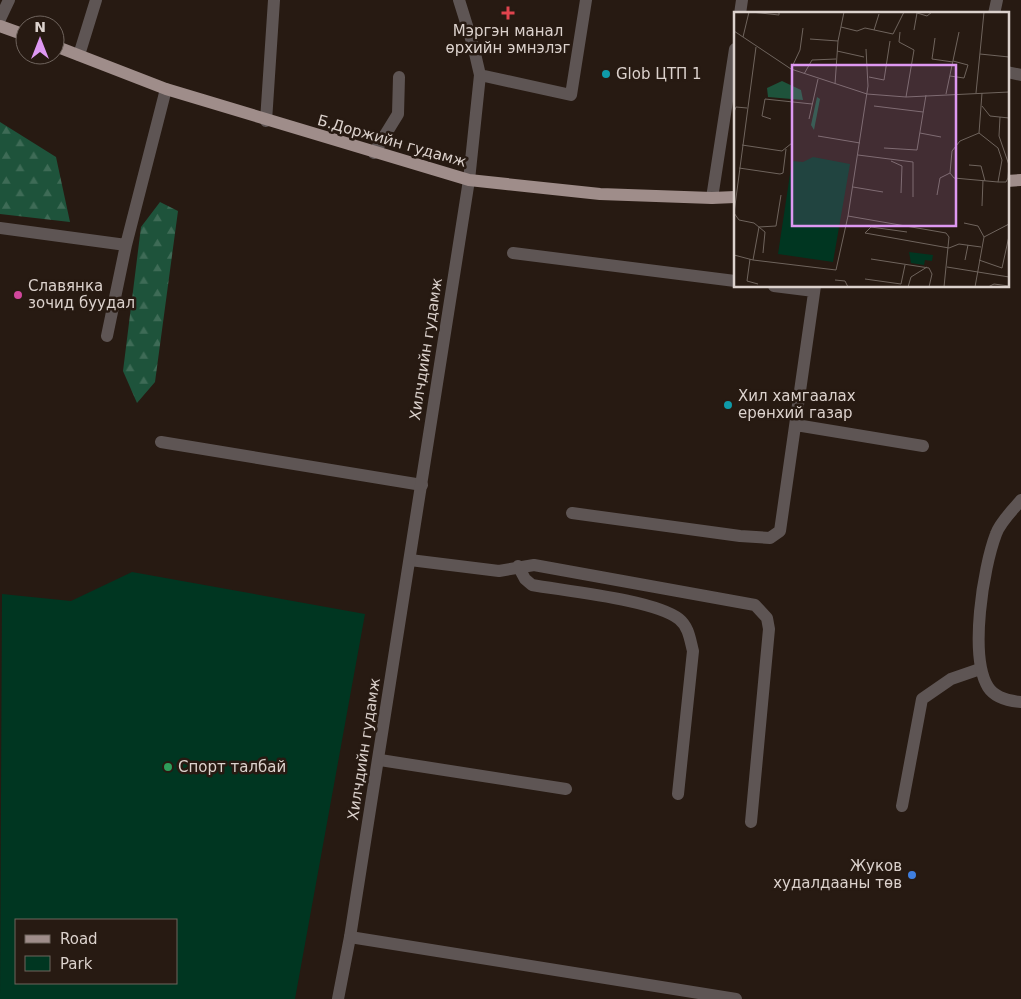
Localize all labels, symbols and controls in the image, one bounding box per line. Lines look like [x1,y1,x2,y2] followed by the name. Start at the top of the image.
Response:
[501,6,515,20] marker: Мэргэн манал өрхийн эмнэлэг
[734,12,1008,288] inset map
[15,15,65,65] north arrow
[34,19,46,35] text: N
[446,22,571,57] place label: Мэргэн манал өрхийн эмнэлэг
[616,65,702,83] place label: Glob ЦТП 1
[600,68,612,80] marker: Glob ЦТП 1
[315,111,469,171] street label: Б.Доржийн гудамж
[406,276,446,422] street label: Хилчдийн гудамж
[28,277,135,312] place label: Славянка зочид буудал
[12,289,24,301] marker: Славянка зочид буудал
[738,387,856,422] place label: Хил хамгаалах ерөнхий газар
[722,399,734,411] marker: Хил хамгаалах ерөнхий газар
[344,676,384,822] street label: Хилчдийн гудамж
[178,758,286,776] place label: Спорт талбай
[162,761,174,773] marker: Спорт талбай
[773,857,902,892] place label: Жуков худалдааны төв
[906,869,918,881] marker: Жуков худалдааны төв
[15,919,178,984] legend
[60,930,98,948] text: Road
[60,955,93,973] text: Park

